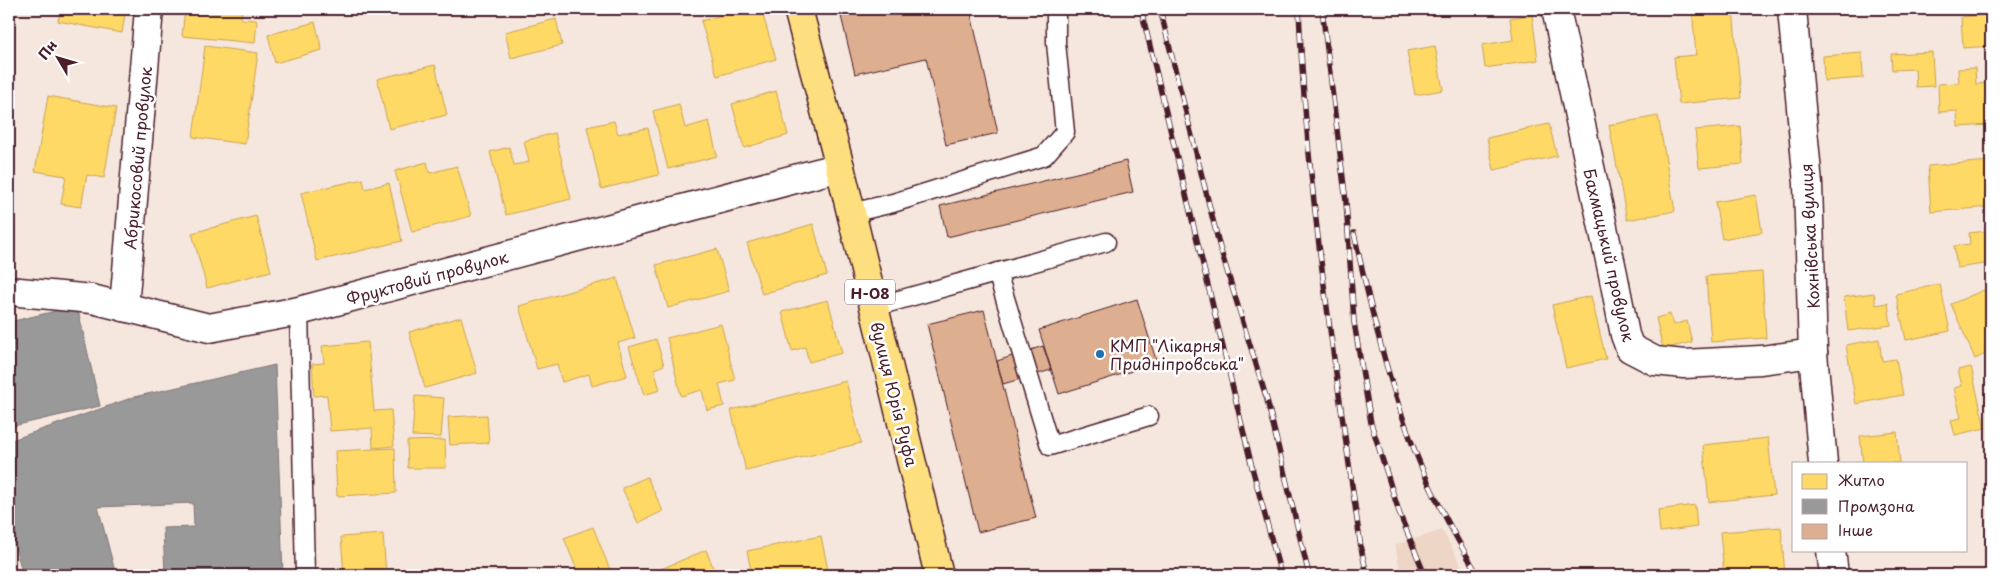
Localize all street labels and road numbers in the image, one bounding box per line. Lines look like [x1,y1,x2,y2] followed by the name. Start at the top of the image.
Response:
[117,65,157,250] street label: Абрикосовий провулок
[1793,163,1825,309] street label: Кохнівська вулиця
[1578,166,1642,344] street label: Бахмацький провулок
[344,244,511,310] street label: Фруктовий провулок
[845,280,895,304] road number: Н-08
[865,319,925,469] street label: вулиця Юрія Руфа

